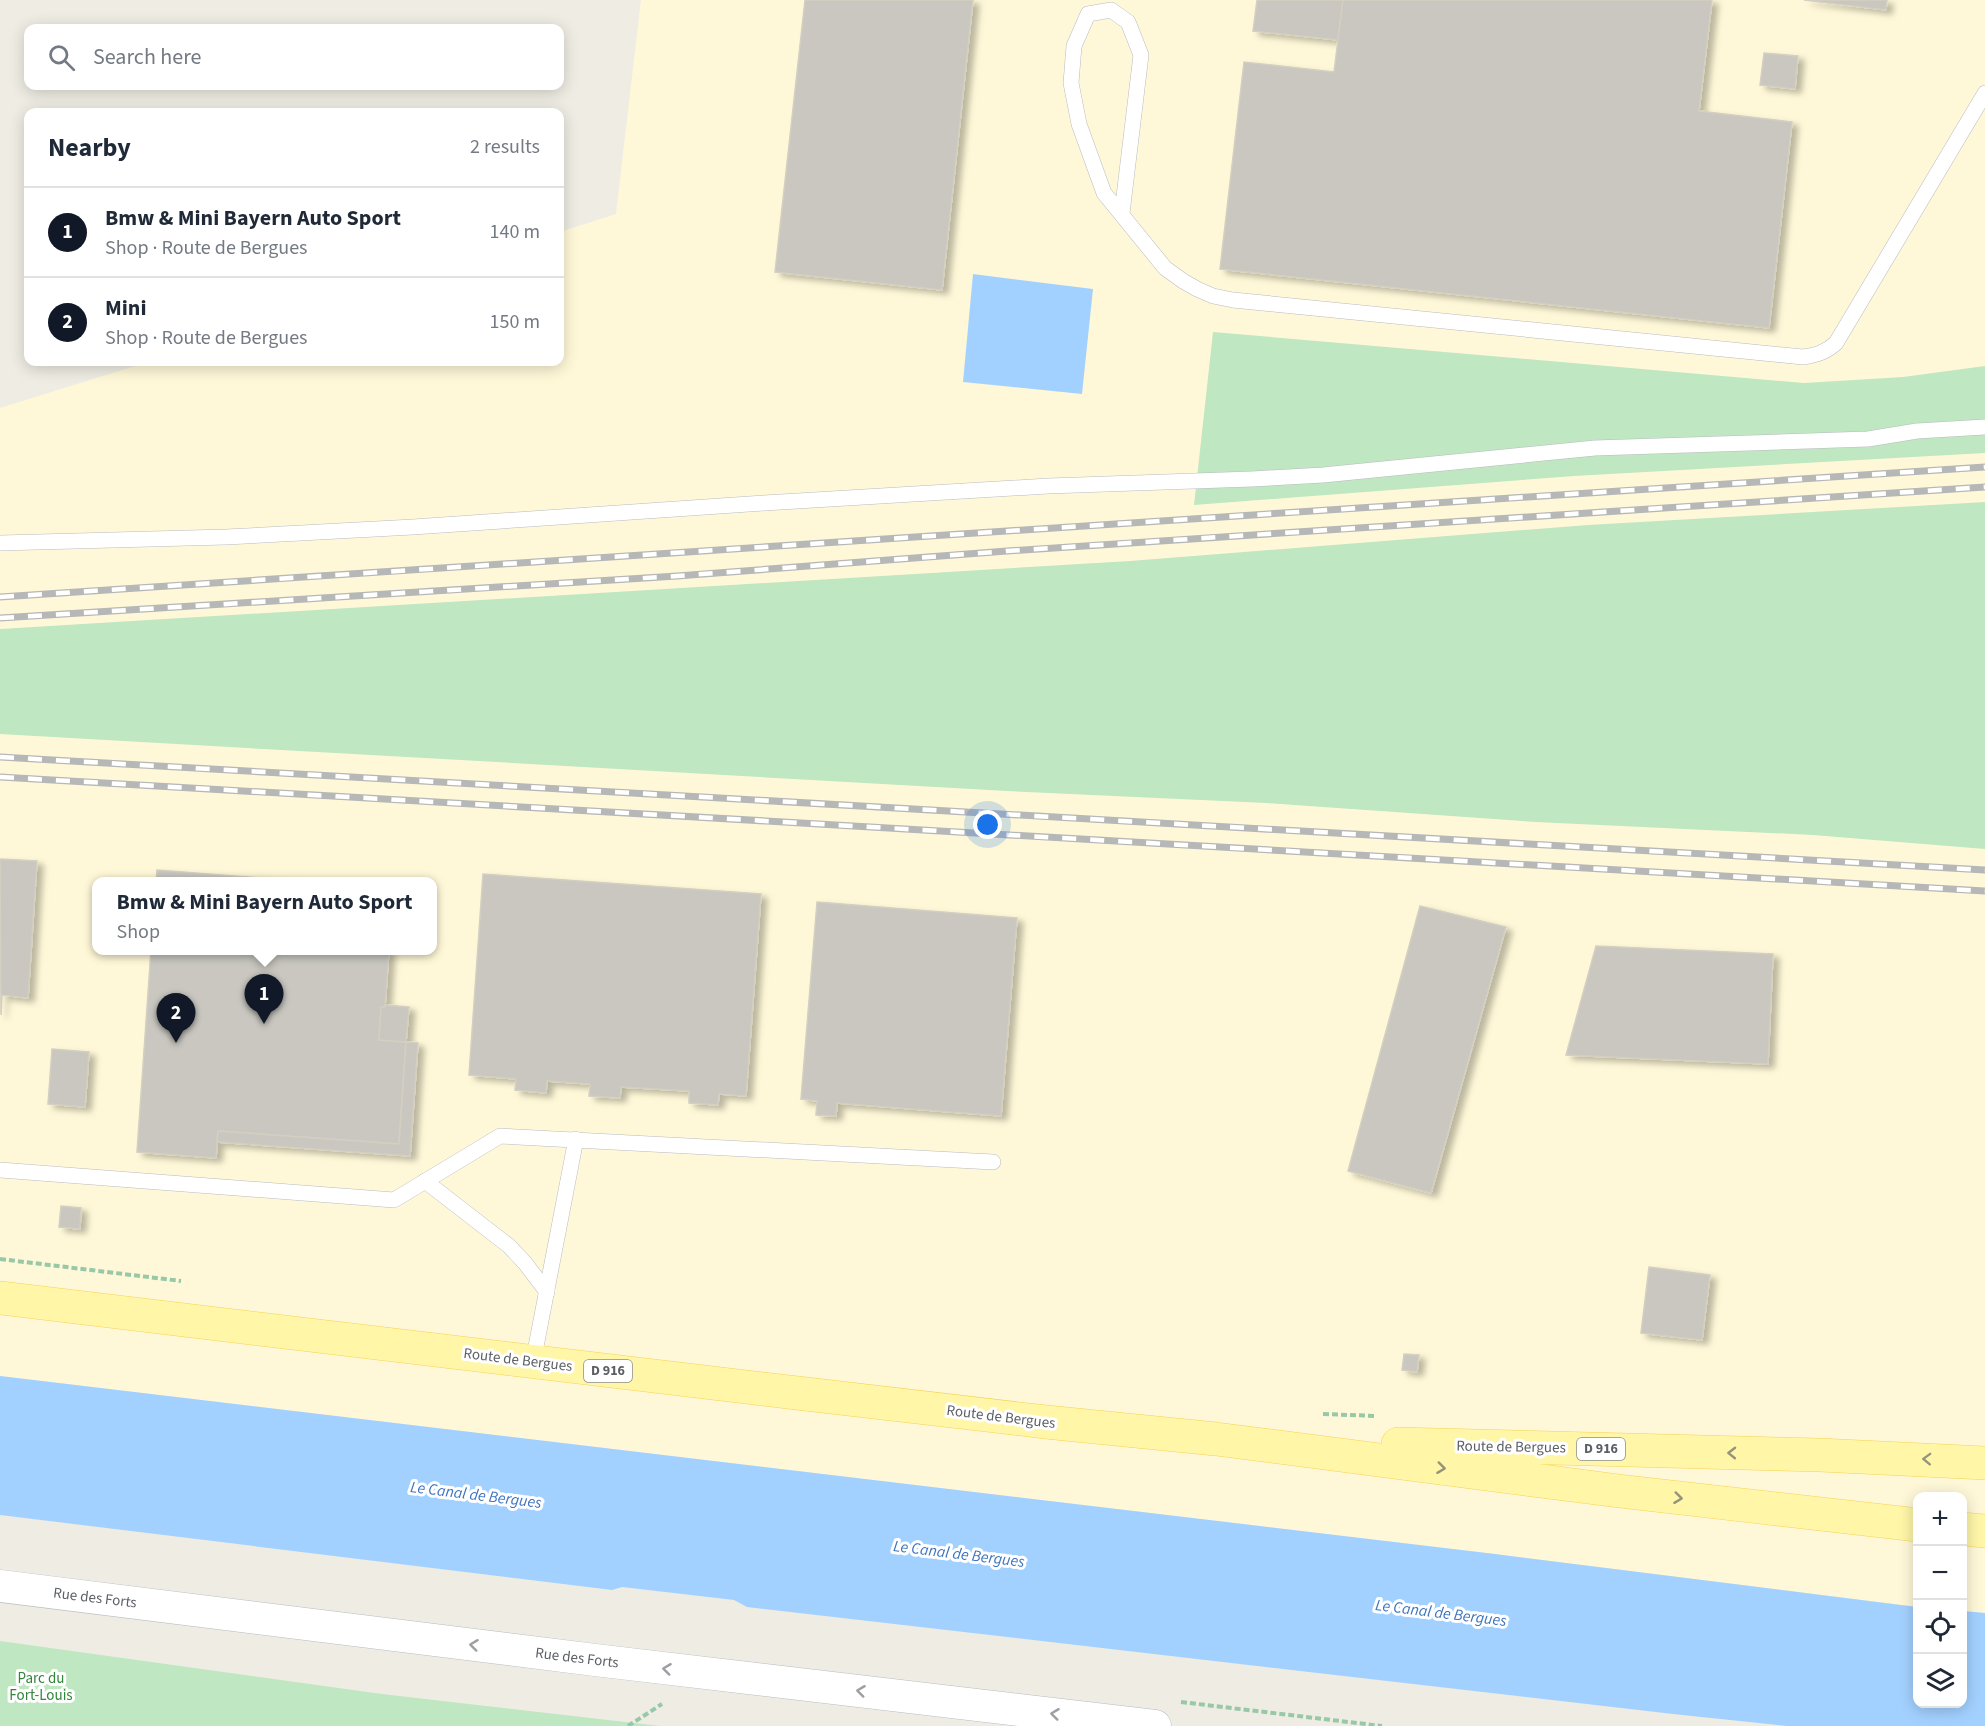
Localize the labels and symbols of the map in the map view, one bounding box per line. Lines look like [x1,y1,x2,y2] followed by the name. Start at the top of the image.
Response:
[973,810,1002,839] your location
[244,974,284,1024] pin: 1
[156,994,195,1043] pin: 2
[462,1343,574,1377] street label: Route de Bergues
[584,1360,632,1382] road number: D 916
[945,1400,1057,1434] street label: Route de Bergues
[1456,1436,1566,1458] street label: Route de Bergues
[1577,1438,1625,1460] road number: D 916
[1727,1446,1736,1459] one-way arrow
[1922,1453,1931,1466] one-way arrow
[1436,1461,1445,1474] one-way arrow
[409,1476,543,1514] water label: Le Canal de Bergues
[1673,1491,1682,1504] one-way arrow
[892,1535,1026,1573] water label: Le Canal de Bergues
[52,1582,138,1614] street label: Rue des Forts
[1374,1594,1508,1632] water label: Le Canal de Bergues
[469,1639,478,1652] one-way arrow
[534,1642,620,1674] street label: Rue des Forts
[663,1663,672,1676] one-way arrow
[9,1668,73,1706] park label: Parc du Fort-Louis
[857,1686,866,1698] one-way arrow
[1050,1708,1059,1721] one-way arrow

